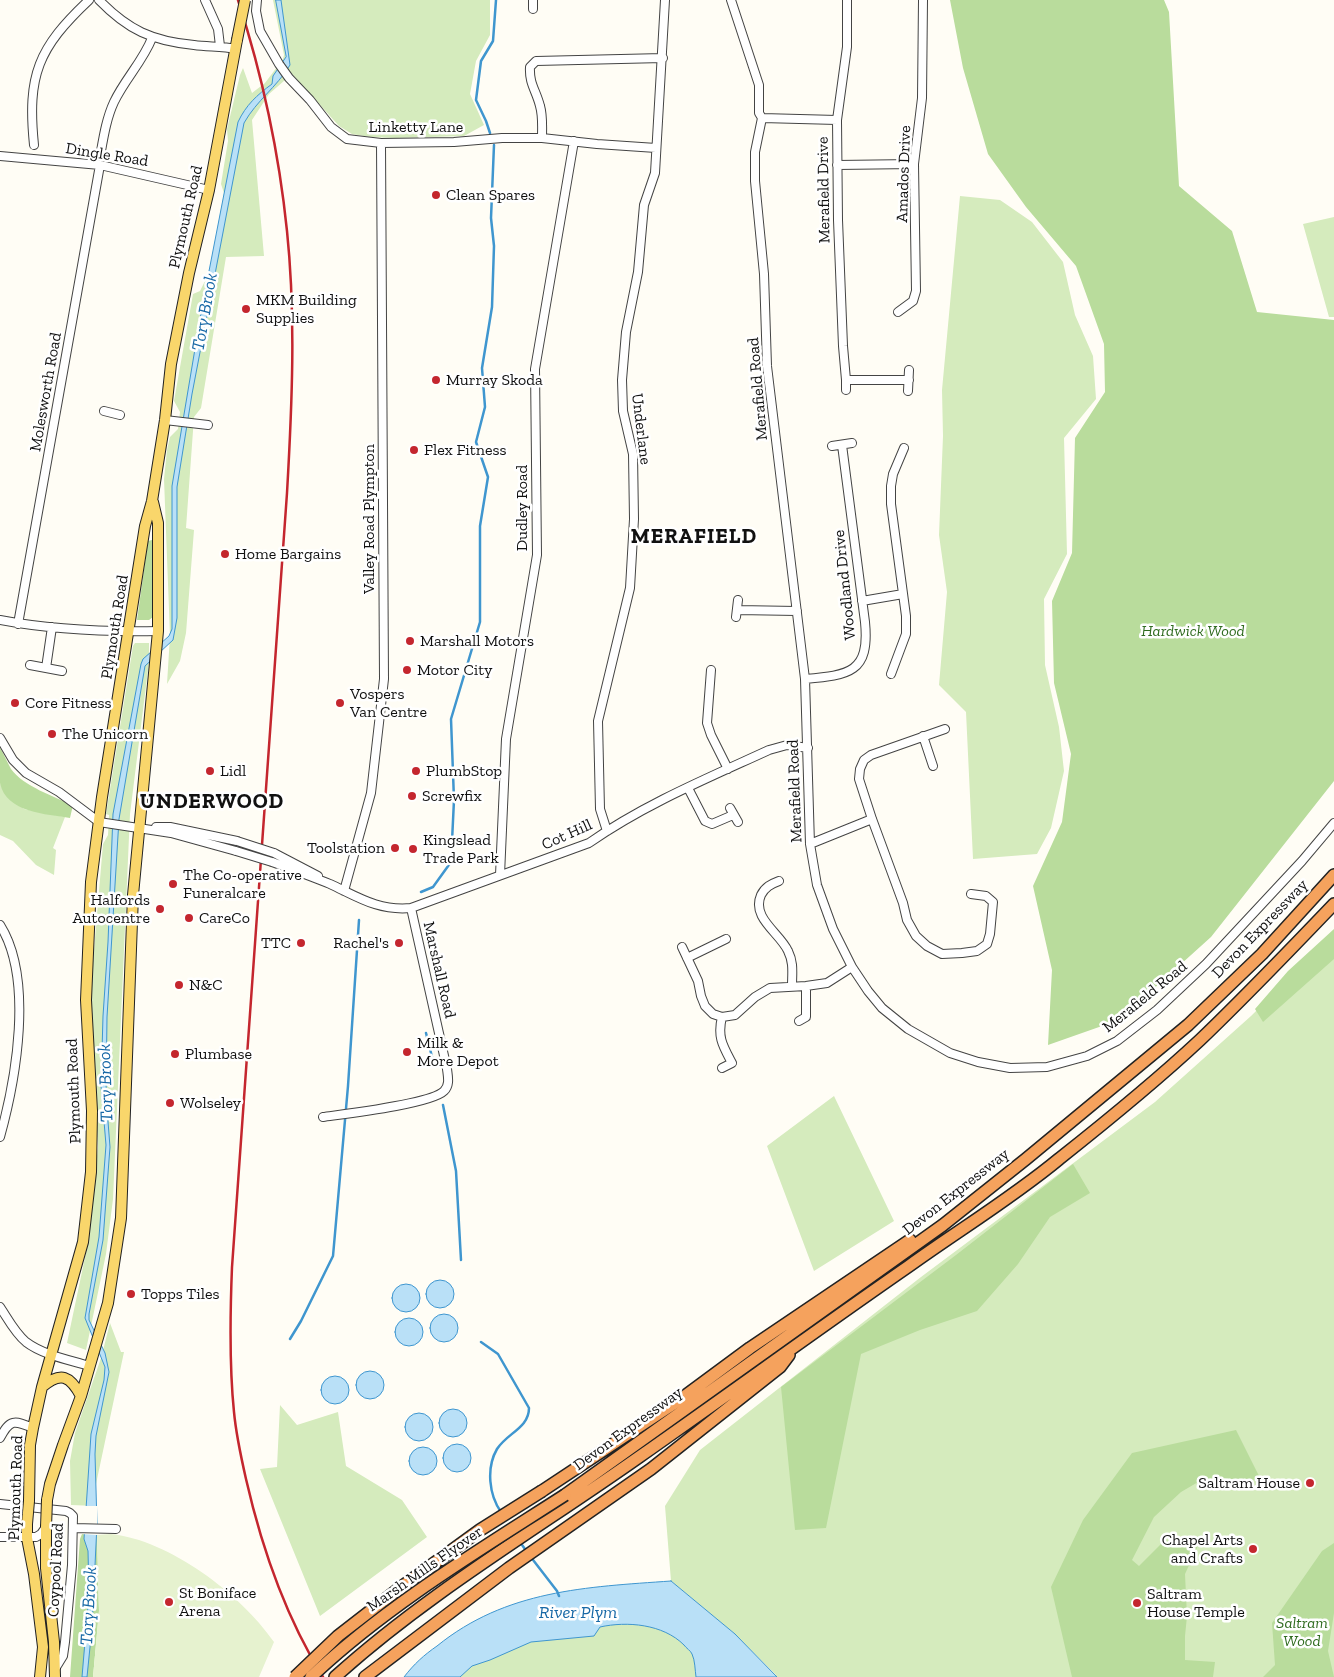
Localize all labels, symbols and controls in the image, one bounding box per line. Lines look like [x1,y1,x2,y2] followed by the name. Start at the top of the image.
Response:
[369,117,463,137] street label: Linketty Lane
[893,125,915,223] street label: Amados Drive
[813,137,835,243] street label: Merafield Drive
[64,139,150,171] street label: Dingle Road
[165,164,207,270] street label: Plymouth Road
[446,185,535,205] place label: Clean Spares
[430,189,442,201] marker: Clean Spares
[188,271,222,353] water label: Tory Brook
[256,290,357,328] place label: MKM Building Supplies
[240,303,252,315] marker: MKM Building Supplies
[26,331,66,453] street label: Molesworth Road
[744,337,772,441] street label: Merafield Road
[446,370,543,390] place label: Murray Skoda
[430,374,442,386] marker: Murray Skoda
[627,392,655,466] street label: Underlane
[424,440,506,460] place label: Flex Fitness
[359,444,379,594] street label: Valley Road Plympton
[408,444,420,456] marker: Flex Fitness
[512,465,532,551] street label: Dudley Road
[630,524,758,550] district label: MERAFIELD
[830,529,860,641] street label: Woodland Drive
[235,544,341,564] place label: Home Bargains
[219,548,231,560] marker: Home Bargains
[97,573,133,681] street label: Plymouth Road
[1141,621,1245,641] park label: Hardwick Wood
[420,631,534,651] place label: Marshall Motors
[404,635,416,647] marker: Marshall Motors
[417,660,492,680] place label: Motor City
[401,664,413,676] marker: Motor City
[350,684,427,722] place label: Vospers Van Centre
[25,693,111,713] place label: Core Fitness
[9,697,21,709] marker: Core Fitness
[334,697,346,709] marker: Vospers Van Centre
[62,724,148,744] place label: The Unicorn
[46,728,58,740] marker: The Unicorn
[784,739,806,843] street label: Merafield Road
[220,761,246,781] place label: Lidl
[426,761,502,781] place label: PlumbStop
[204,765,216,777] marker: Lidl
[410,765,422,777] marker: PlumbStop
[422,786,482,806] place label: Screwfix
[139,789,285,815] district label: UNDERWOOD
[406,790,418,802] marker: Screwfix
[539,815,595,855] street label: Cot Hill
[423,830,499,868] place label: Kingslead Trade Park
[307,838,385,858] place label: Toolstation
[389,842,401,854] marker: Toolstation
[407,843,419,855] marker: Kingslead Trade Park
[183,865,302,903] place label: The Co-operative Funeralcare
[1208,876,1312,982] street label: Devon Expressway
[167,878,179,890] marker: The Co-operative Funeralcare
[73,890,150,928] place label: Halfords Autocentre
[154,903,166,915] marker: Halfords Autocentre
[199,908,250,928] place label: CareCo
[183,912,195,924] marker: CareCo
[419,920,459,1020] street label: Marshall Road
[261,933,291,953] place label: TTC
[333,933,389,953] place label: Rachel's
[295,937,307,949] marker: TTC
[393,937,405,949] marker: Rachel's
[1099,957,1191,1037] street label: Merafield Road
[189,975,223,995] place label: N&C
[173,979,185,991] marker: N&C
[417,1033,499,1071] place label: Milk & More Depot
[63,1038,85,1144] street label: Plymouth Road
[94,1043,118,1123] water label: Tory Brook
[185,1044,252,1064] place label: Plumbase
[401,1046,413,1058] marker: Milk & More Depot
[169,1048,181,1060] marker: Plumbase
[180,1093,241,1113] place label: Wolseley
[164,1097,176,1109] marker: Wolseley
[899,1144,1013,1240] street label: Devon Expressway
[141,1284,220,1304] place label: Topps Tiles
[125,1288,137,1300] marker: Topps Tiles
[570,1383,686,1475] street label: Devon Expressway
[5,1435,27,1541] street label: Plymouth Road
[1198,1473,1300,1493] place label: Saltram House
[1304,1477,1316,1489] marker: Saltram House
[363,1522,487,1616] street label: Marsh Mills Flyover
[44,1523,68,1617] street label: Coypool Road
[1162,1530,1243,1568] place label: Chapel Arts and Crafts
[1247,1543,1259,1555] marker: Chapel Arts and Crafts
[76,1566,102,1646] water label: Tory Brook
[179,1583,256,1621] place label: St Boniface Arena
[1147,1584,1245,1622] place label: Saltram House Temple
[163,1596,175,1608] marker: St Boniface Arena
[1131,1597,1143,1609] marker: Saltram House Temple
[539,1602,617,1624] water label: River Plym
[1276,1613,1328,1651] park label: Saltram Wood

